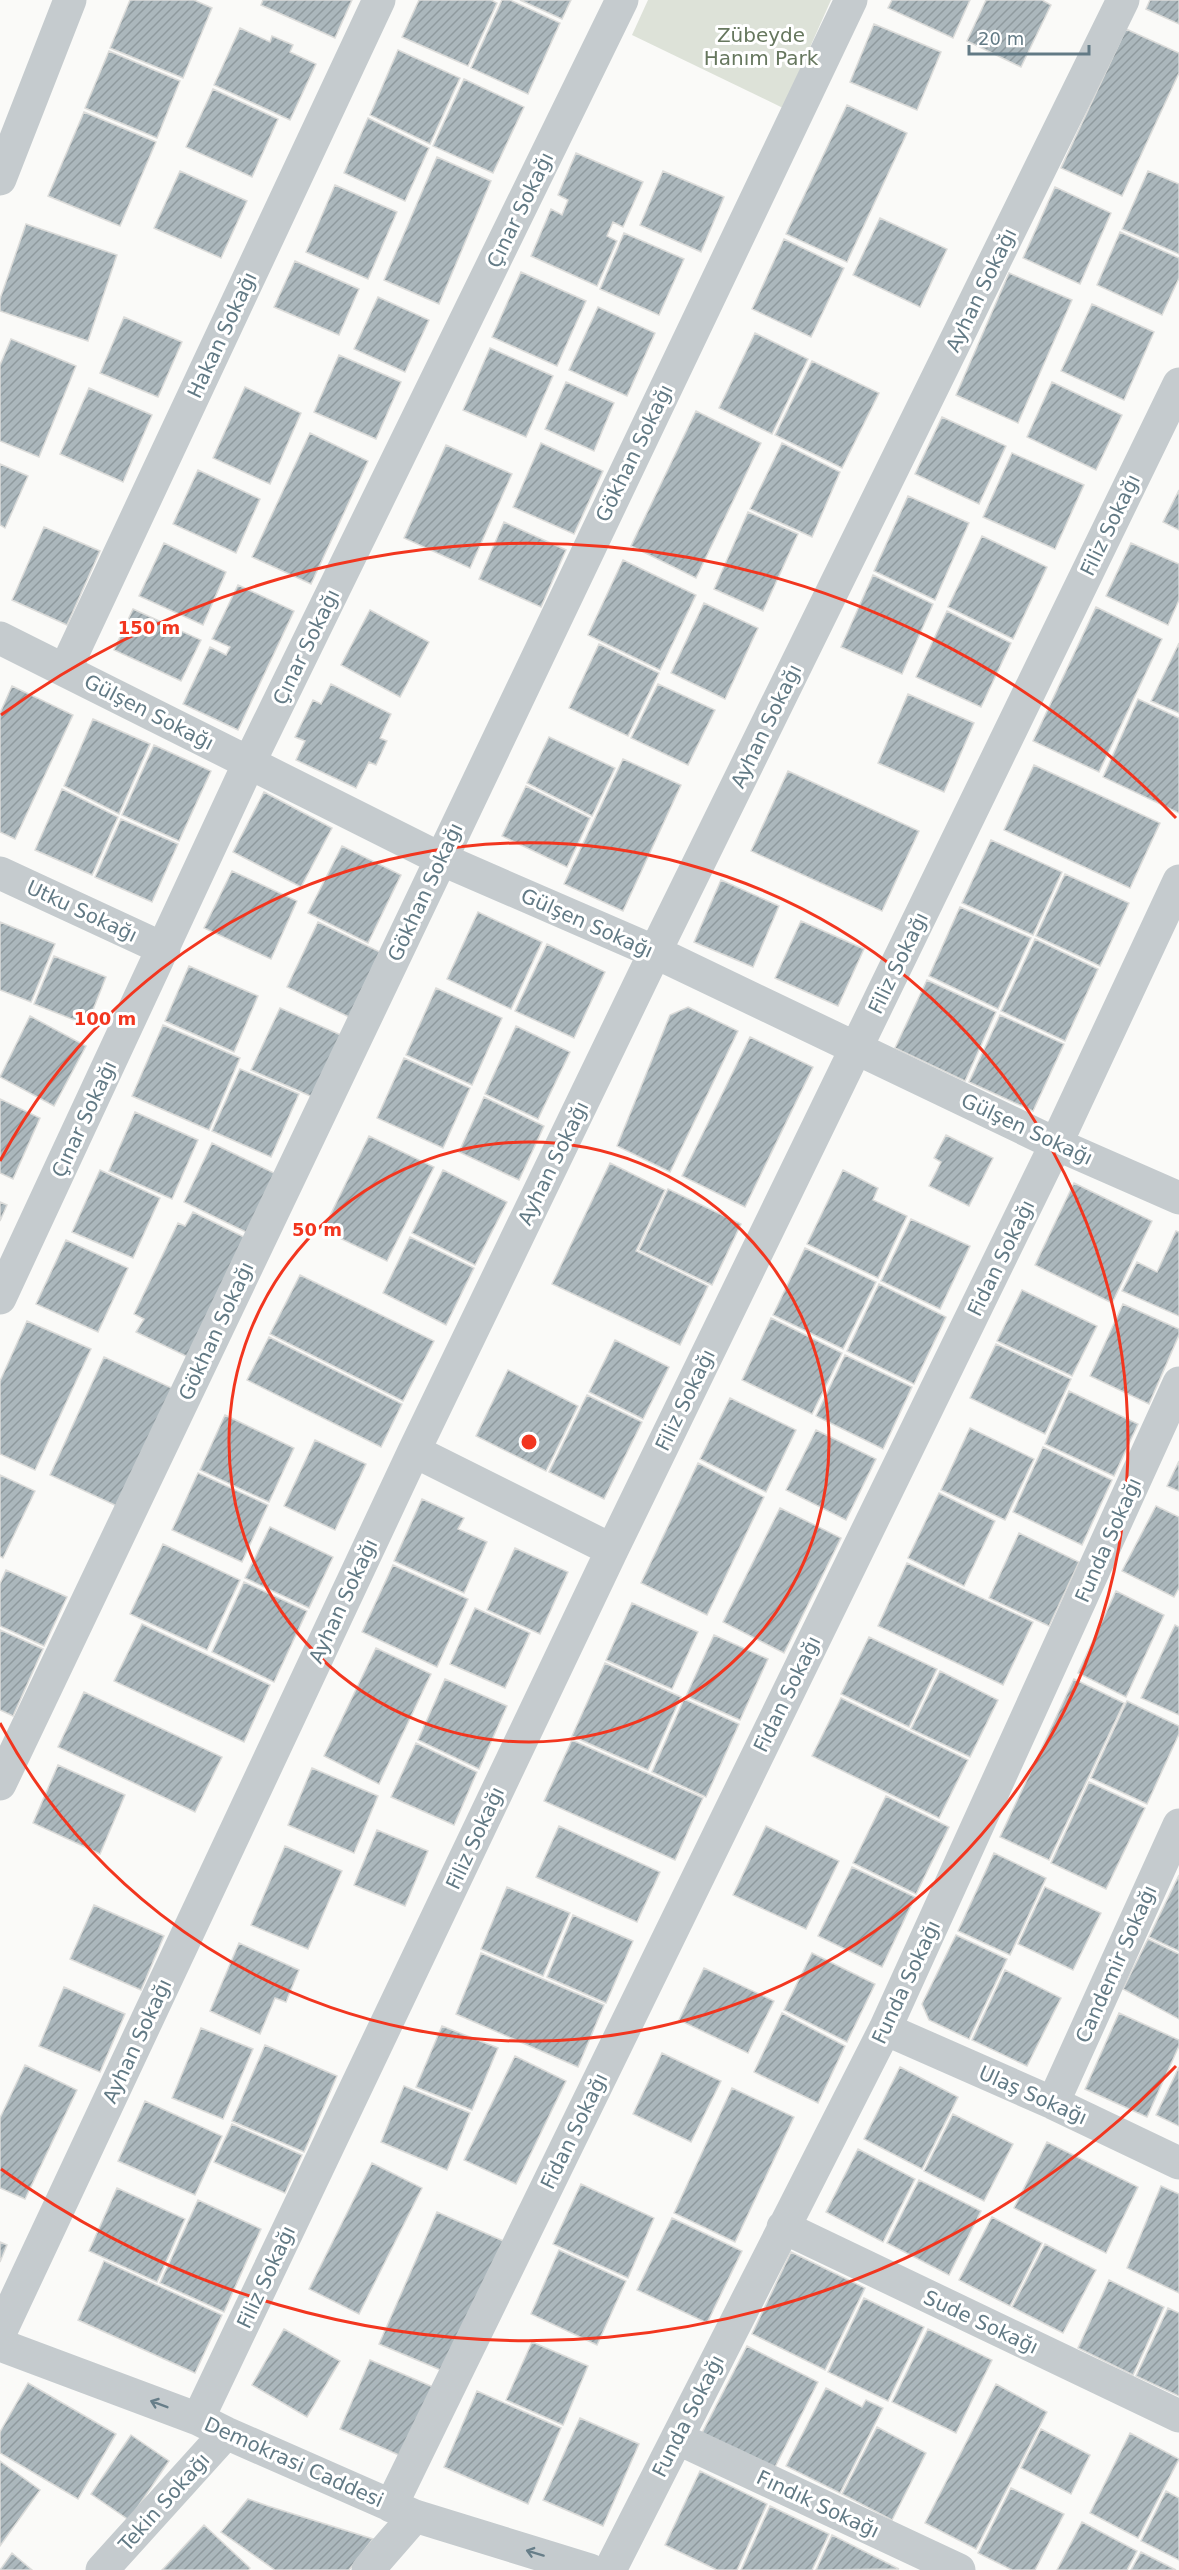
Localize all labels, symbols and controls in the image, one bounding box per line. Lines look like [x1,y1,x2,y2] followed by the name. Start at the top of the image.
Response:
[969,18,1089,56] scale bar
[704,23,819,70] park label: Zübeyde Hanım Park
[978,28,1024,49] text: 20 m
[482,148,558,272] street label: Çınar Sokağı
[941,224,1021,356] street label: Ayhan Sokağı
[182,268,262,402] street label: Hakan Sokağı
[590,380,678,526] street label: Gökhan Sokağı
[1075,470,1145,580] street label: Filiz Sokağı
[268,585,344,709] street label: Çınar Sokağı
[118,617,180,638] text: 150 m
[726,660,806,792] street label: Ayhan Sokağı
[80,669,218,755] street label: Gülşen Sokağı
[382,819,468,965] street label: Gökhan Sokağı
[23,875,141,947] street label: Utku Sokağı
[517,883,657,963] street label: Gülşen Sokağı
[863,908,933,1018] street label: Filiz Sokağı
[74,1008,136,1029] text: 100 m
[47,1057,121,1181] street label: Çınar Sokağı
[958,1088,1096,1170] street label: Gülşen Sokağı
[513,1097,593,1229] street label: Ayhan Sokağı
[963,1196,1039,1320] street label: Fidan Sokağı
[292,1219,342,1240] text: 50 m
[173,1258,259,1404] street label: Gökhan Sokağı
[650,1345,720,1455] street label: Filiz Sokağı
[519,1432,539,1452] centre of rings
[1070,1474,1146,1606] street label: Funda Sokağı
[304,1535,382,1667] street label: Ayhan Sokağı
[749,1632,825,1756] street label: Fidan Sokağı
[441,1783,509,1893] street label: Filiz Sokağı
[1070,1881,1162,2047] street label: Candemir Sokağı
[867,1916,945,2048] street label: Funda Sokağı
[98,1975,176,2107] street label: Ayhan Sokağı
[975,2060,1091,2130] street label: Ulaş Sokağı
[536,2069,612,2193] street label: Fidan Sokağı
[232,2222,300,2332] street label: Filiz Sokağı
[920,2285,1042,2359] street label: Sude Sokağı
[647,2351,729,2481] street label: Funda Sokağı
[150,2397,169,2408] one-way arrow
[201,2412,387,2512] street label: Demokrasi Caddesi
[113,2448,214,2557] street label: Tekin Sokağı
[753,2465,883,2543] street label: Fındık Sokağı
[526,2547,545,2558] one-way arrow

